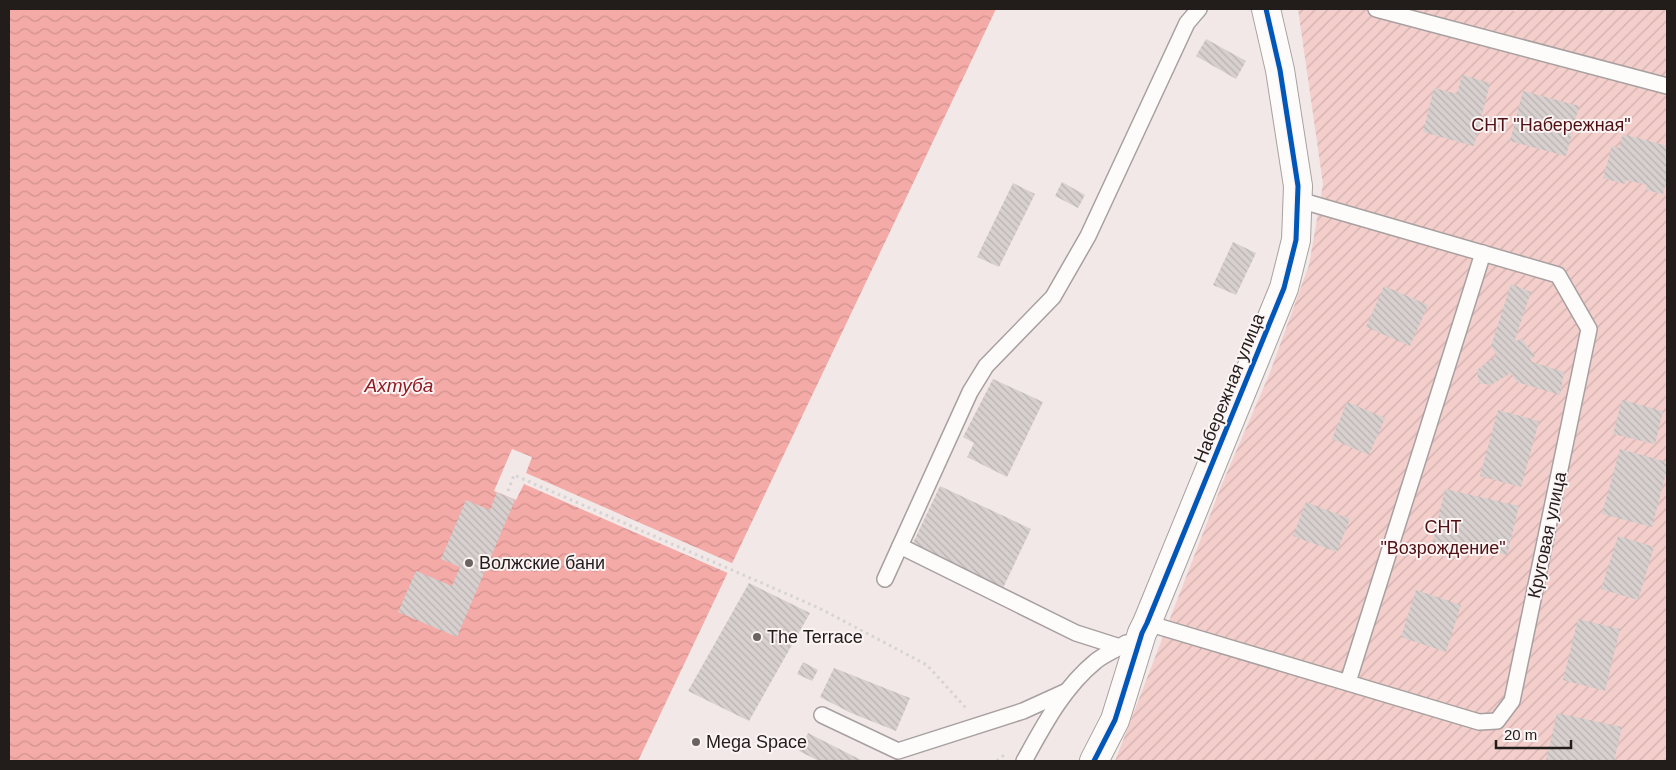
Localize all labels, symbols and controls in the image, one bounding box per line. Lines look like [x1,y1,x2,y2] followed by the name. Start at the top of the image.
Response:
[1471,115,1631,135] park label: СНТ "Набережная"
[1190,310,1268,466] street label: Набережная улица
[364,375,433,396] water label: Ахтуба
[1524,469,1570,600] street label: Круговая улица
[1380,517,1506,558] park label: СНТ "Возрождение"
[479,553,605,573] place label: Волжские бани
[463,557,475,569] marker: Волжские бани
[767,627,863,647] place label: The Terrace
[751,631,763,643] marker: The Terrace
[1496,718,1571,750] scale bar
[1504,726,1537,743] text: 20 m
[706,732,807,752] place label: Mega Space
[690,736,702,748] marker: Mega Space

